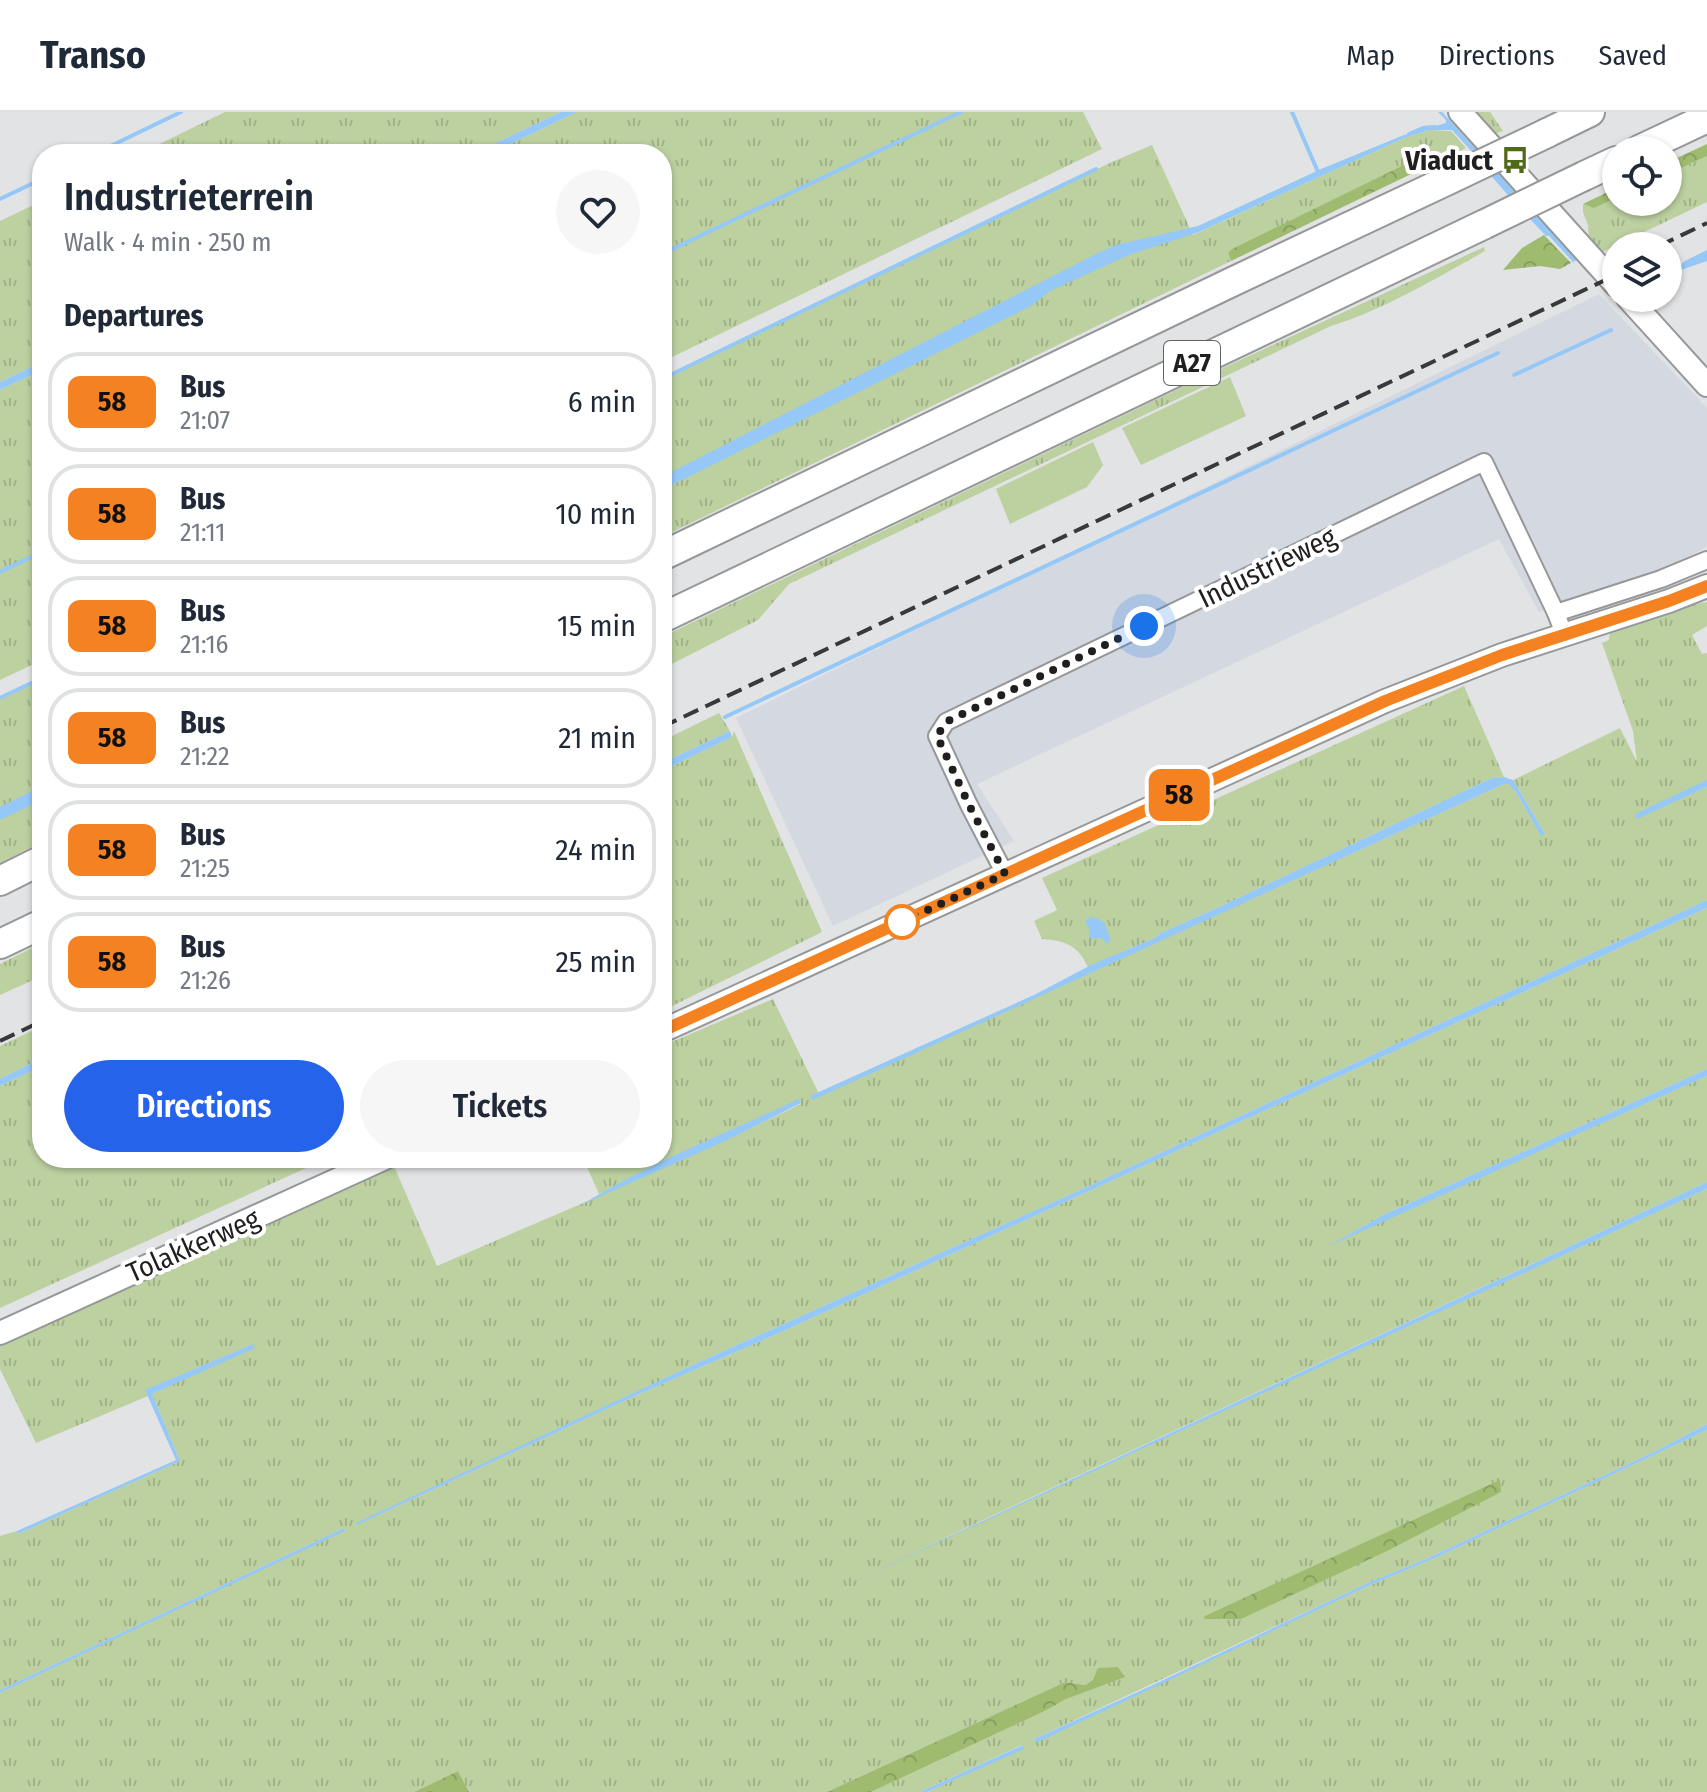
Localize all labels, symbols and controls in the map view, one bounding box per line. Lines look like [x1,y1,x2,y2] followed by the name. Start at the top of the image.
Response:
[40,32,146,78] text: Transo
[1346,39,1395,72] text: Map
[1439,39,1555,72] text: Directions
[1599,39,1667,72] text: Saved
[1602,136,1682,312] map controls
[1602,136,1682,216] button: locate
[1404,144,1494,177] place label: Viaduct
[1500,145,1530,175] bus stop icon: Viaduct
[556,170,640,254] button: heart
[64,174,314,220] text: Industrieterrein
[64,227,272,258] text: Walk · 4 min · 250 m
[1602,232,1682,312] button: layers
[64,298,204,334] text: Departures
[1164,341,1220,385] road number: A27
[180,369,225,405] text: Bus
[568,384,636,420] text: 6 min
[98,385,126,418] text: 58
[180,405,230,436] text: 21:07
[180,481,225,517] text: Bus
[555,496,636,532] text: 10 min
[98,497,126,530] text: 58
[180,517,225,548] text: 21:11
[1193,520,1342,615] street label: Industrieweg
[180,593,225,629] text: Bus
[1124,606,1164,646] your location
[557,608,636,644] text: 15 min
[98,609,126,642] text: 58
[180,629,229,660] text: 21:16
[180,705,225,741] text: Bus
[558,720,636,756] text: 21 min
[98,721,126,754] text: 58
[180,741,229,772] text: 21:22
[1143,769,1215,821] line badge: 58
[1165,778,1193,811] text: 58
[180,817,225,853] text: Bus
[555,832,636,868] text: 24 min
[98,833,126,866] text: 58
[180,853,230,884] text: 21:25
[885,905,919,939] unlabelled marker
[180,929,225,965] text: Bus
[556,944,636,980] text: 25 min
[98,945,126,978] text: 58
[180,965,231,996] text: 21:26
[64,1060,344,1152] button: Directions
[360,1060,640,1152] button: Tickets
[122,1201,265,1289] street label: Tolakkerweg

